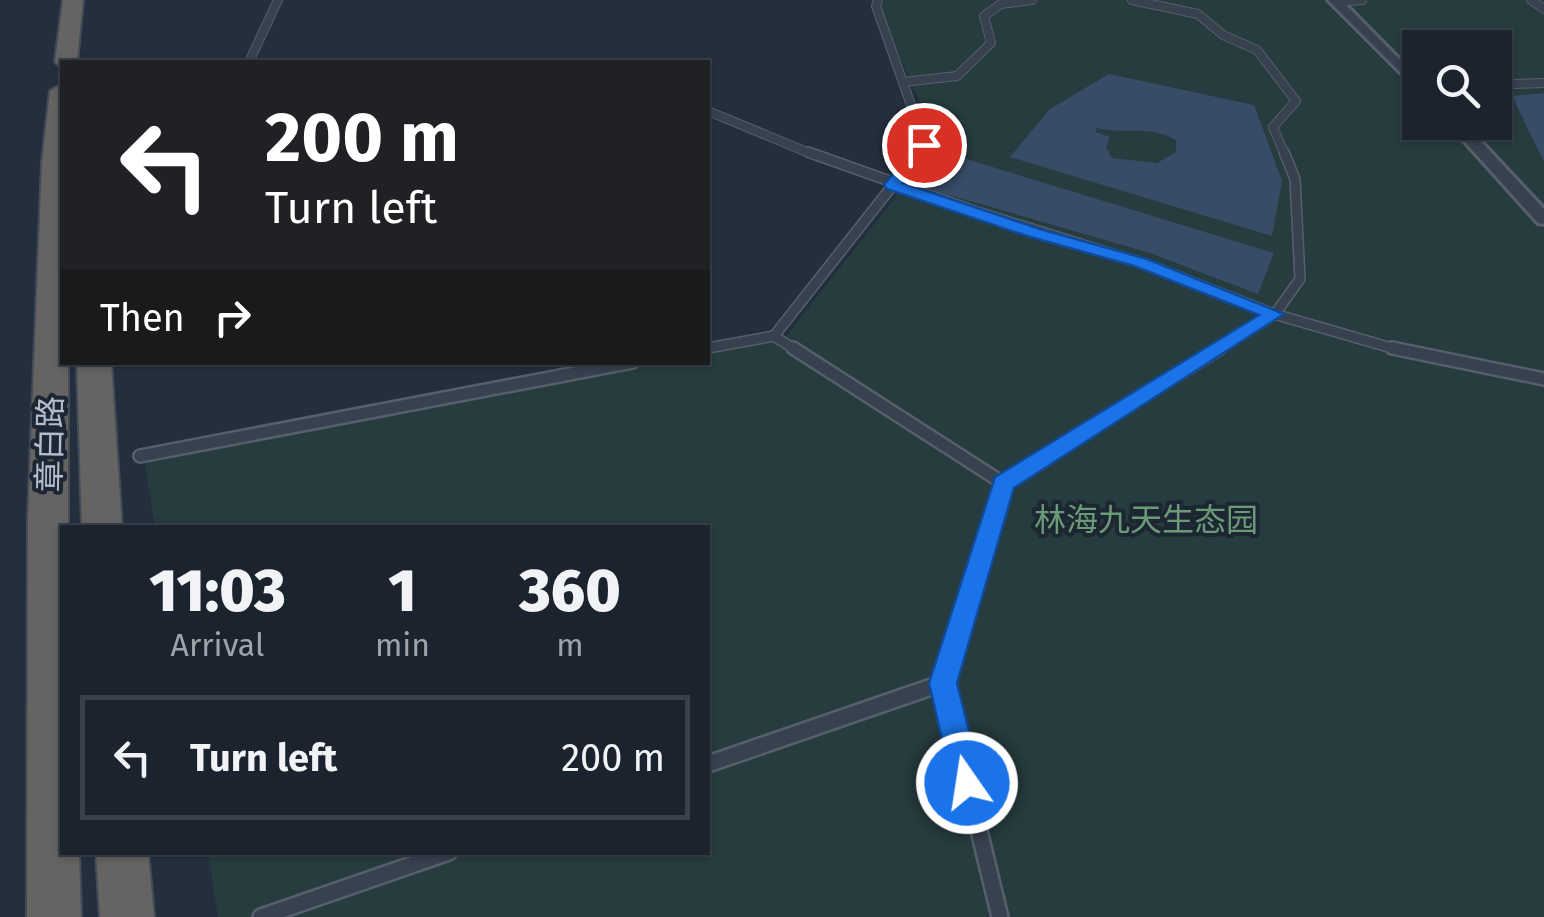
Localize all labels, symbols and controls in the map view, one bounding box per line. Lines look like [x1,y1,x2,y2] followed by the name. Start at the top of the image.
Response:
[1402,30,1512,140] map controls
[1402,30,1512,140] button: search
[265,96,459,180] text: 200 m
[100,100,230,230] icon: left
[882,103,967,188] pin
[897,118,952,173] icon: arrive
[265,181,437,235] text: Turn left
[205,290,260,345] icon: right
[100,295,185,341] text: Then
[30,396,70,492] street label: 章白路
[1034,501,1258,539] park label: 林海九天生态园
[149,555,286,627] text: 11:03
[388,555,417,627] text: 1
[519,555,621,627] text: 360
[171,626,264,664] text: Arrival
[375,626,430,664] text: min
[556,626,584,664] text: m
[105,730,160,785] icon: left
[915,731,1019,835] position arrow
[190,735,337,781] text: Turn left
[561,735,665,781] text: 200 m

